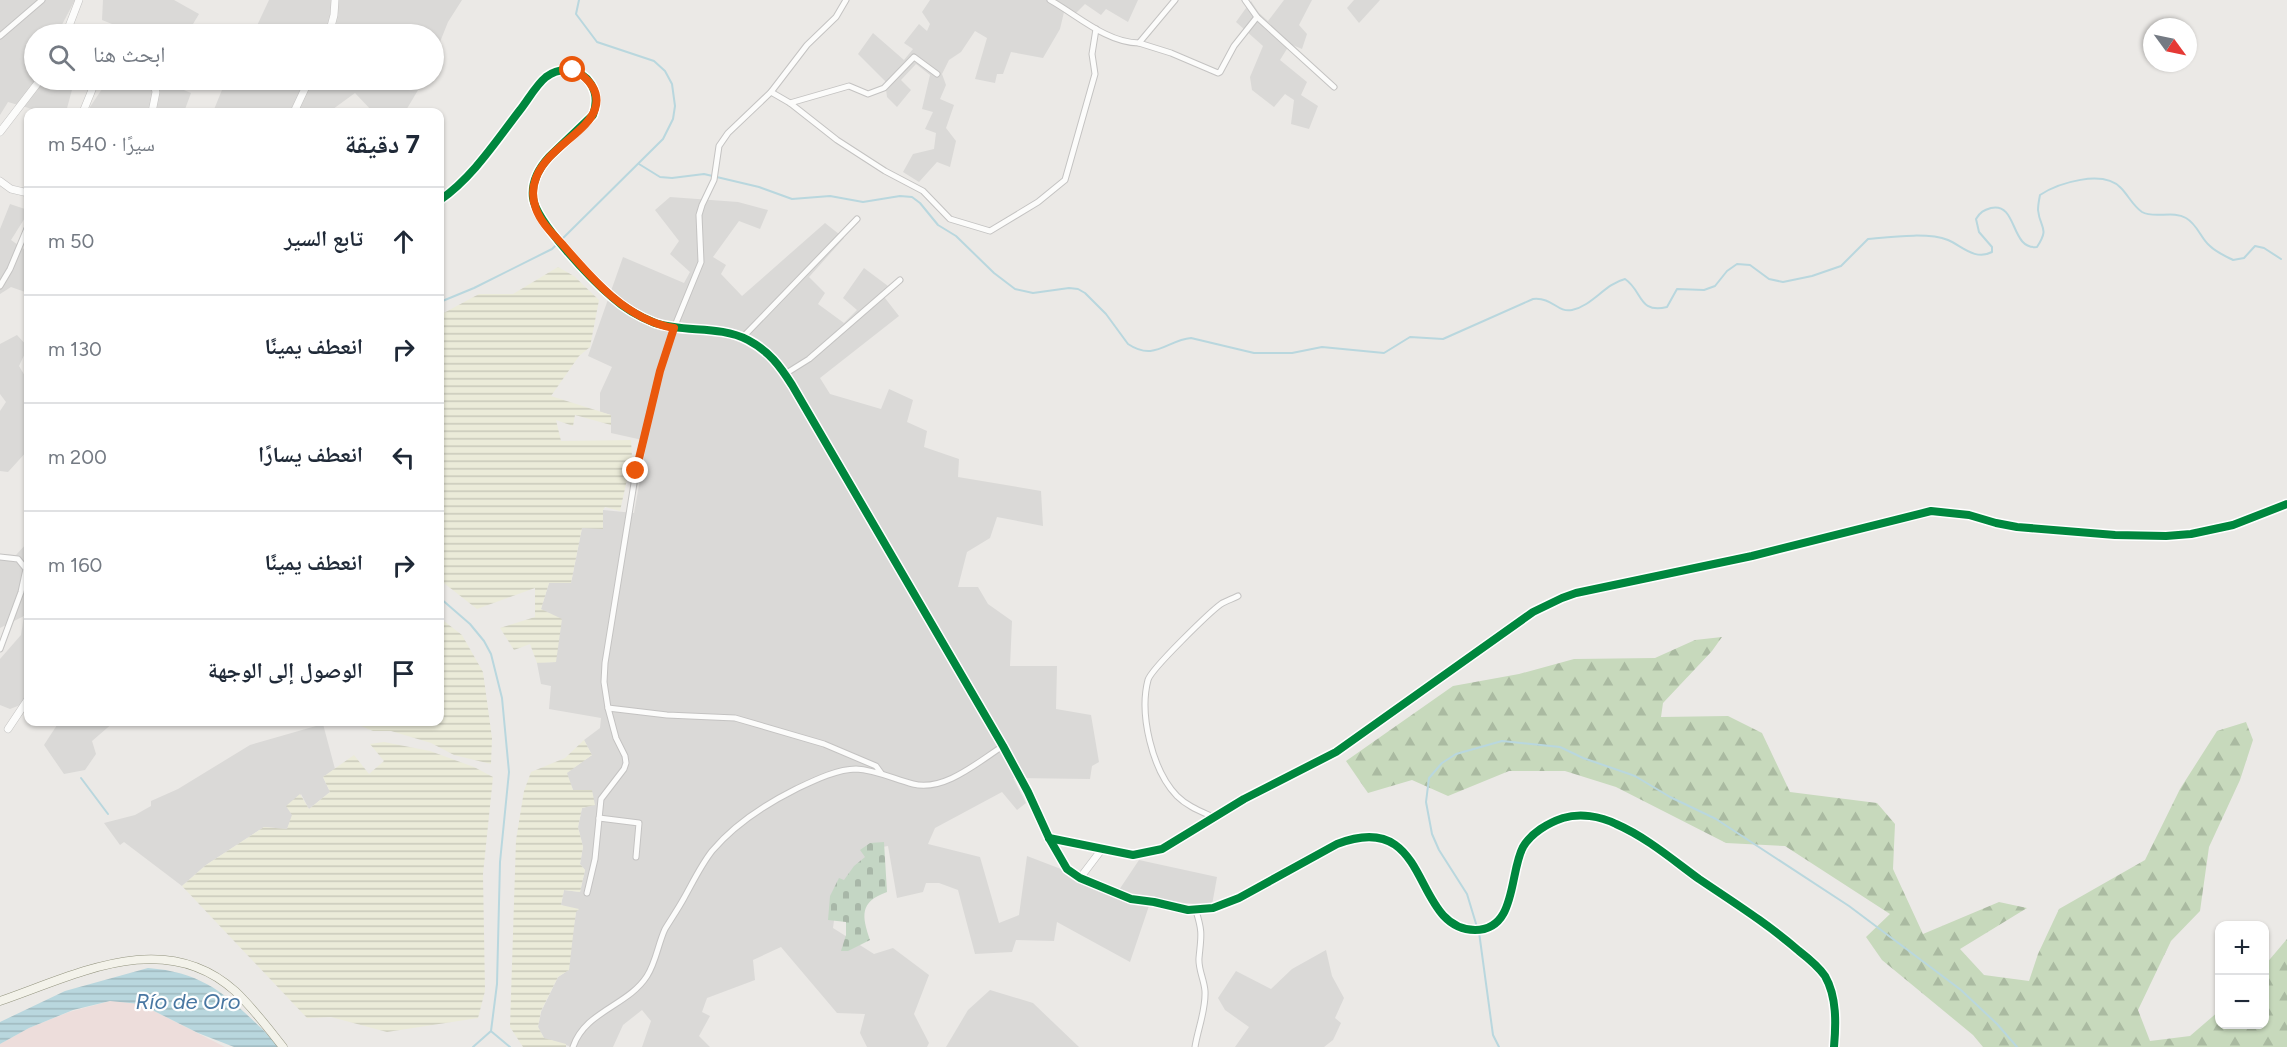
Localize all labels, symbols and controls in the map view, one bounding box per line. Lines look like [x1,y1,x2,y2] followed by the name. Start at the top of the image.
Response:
[2143,18,2197,72] north arrow
[24,24,444,90] search box
[45,41,78,74] icon: search
[93,41,166,68] text: ابحث هنا
[559,56,585,82] route start
[345,128,420,160] text: 7 دقيقة
[48,132,155,156] text: سيرًا · 540 m
[284,225,363,252] text: تابع السير
[387,225,420,258] icon: ahead
[48,229,94,253] text: 50 m
[264,333,363,360] text: انعطف يمينًا
[387,333,420,366] icon: right
[48,337,102,361] text: 130 m
[258,441,363,468] text: انعطف يسارًا
[387,441,420,474] icon: left
[48,445,107,469] text: 200 m
[622,457,648,483] route end
[264,549,363,576] text: انعطف يمينًا
[387,549,420,582] icon: right
[48,553,102,577] text: 160 m
[208,657,363,684] text: الوصول إلى الوجهة
[387,657,420,690] icon: arrive
[2215,921,2269,1029] map controls
[2215,921,2269,975] button: +
[2215,975,2269,1029] button: −
[136,988,241,1015] water label: Río de Oro

